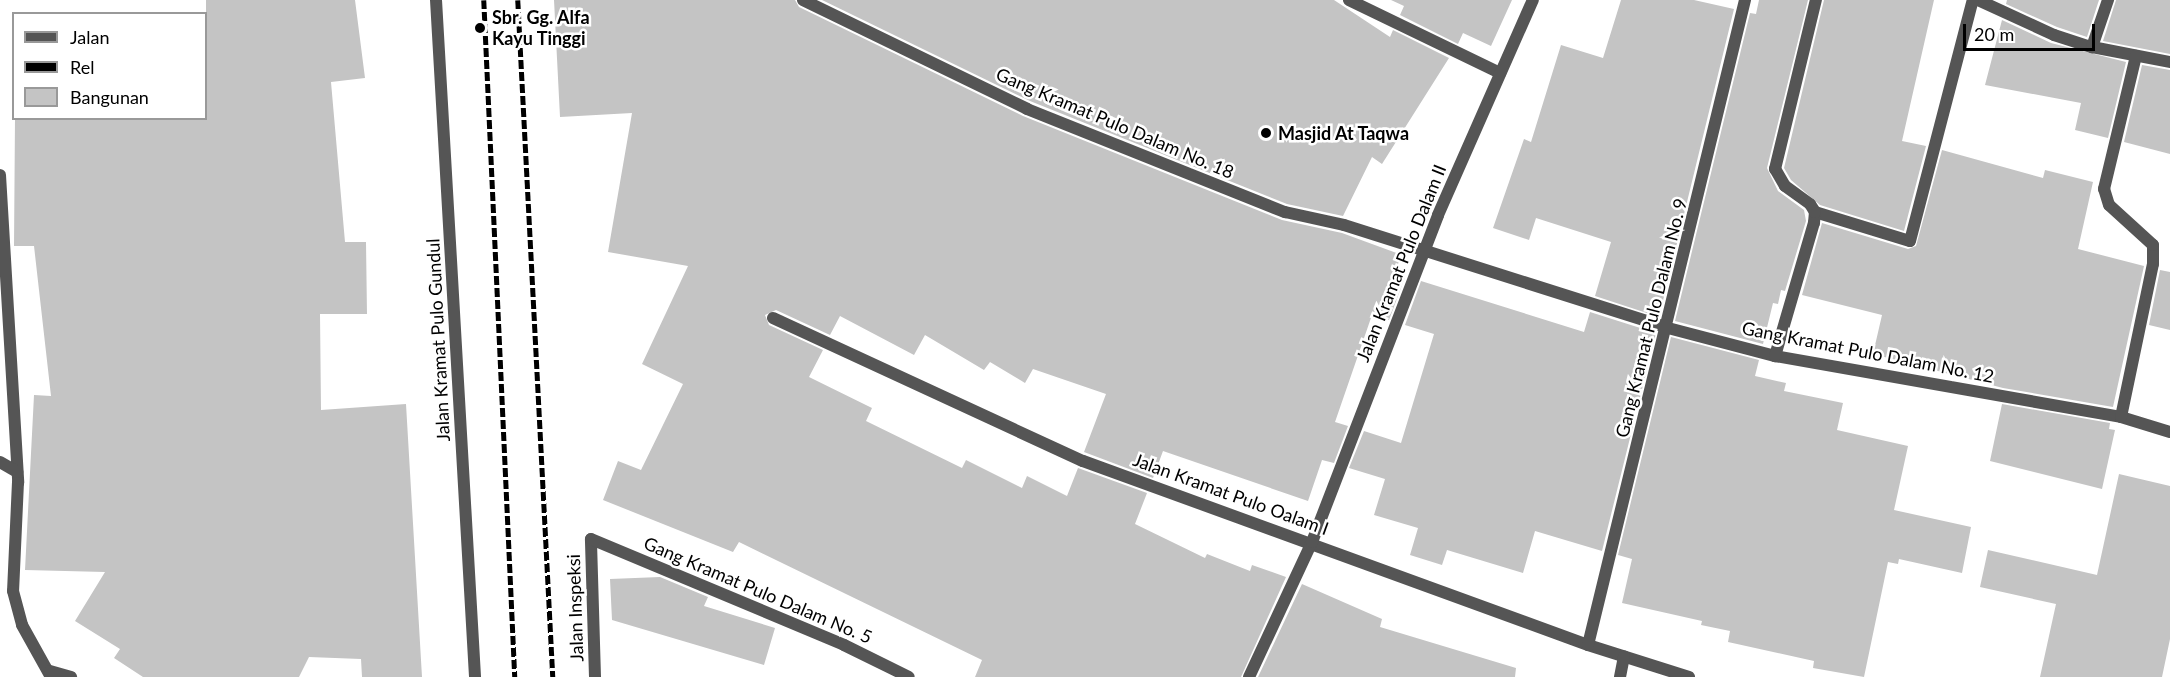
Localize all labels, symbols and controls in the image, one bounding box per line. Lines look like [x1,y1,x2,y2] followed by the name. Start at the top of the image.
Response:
[492,7,590,50] place label: Sbr. Gg. Alfa Kayu Tinggi
[12,12,207,120] legend
[1966,12,2098,50] scale bar
[473,21,487,35] marker: Sbr. Gg. Alfa Kayu Tinggi
[1974,23,2014,45] text: 20 m
[70,26,109,48] text: Jalan
[70,56,94,78] text: Rel
[993,63,1237,183] street label: Gang Kramat Pulo Dalam No. 18
[70,86,149,108] text: Bangunan
[1278,122,1410,144] place label: Masjid At Taqwa
[1259,126,1273,140] marker: Masjid At Taqwa
[1351,161,1451,365] street label: Jalan Kramat Pulo Dalam II
[1611,196,1691,440] street label: Gang Kramat Pulo Dalam No. 9
[422,238,454,442] street label: Jalan Kramat Pulo Gundul
[1740,317,1996,387] street label: Gang Kramat Pulo Dalam No. 12
[1130,449,1332,539] street label: Jalan Kramat Pulo Oalam I
[641,532,875,648] street label: Gang Kramat Pulo Dalam No. 5
[562,554,588,662] street label: Jalan Inspeksi

